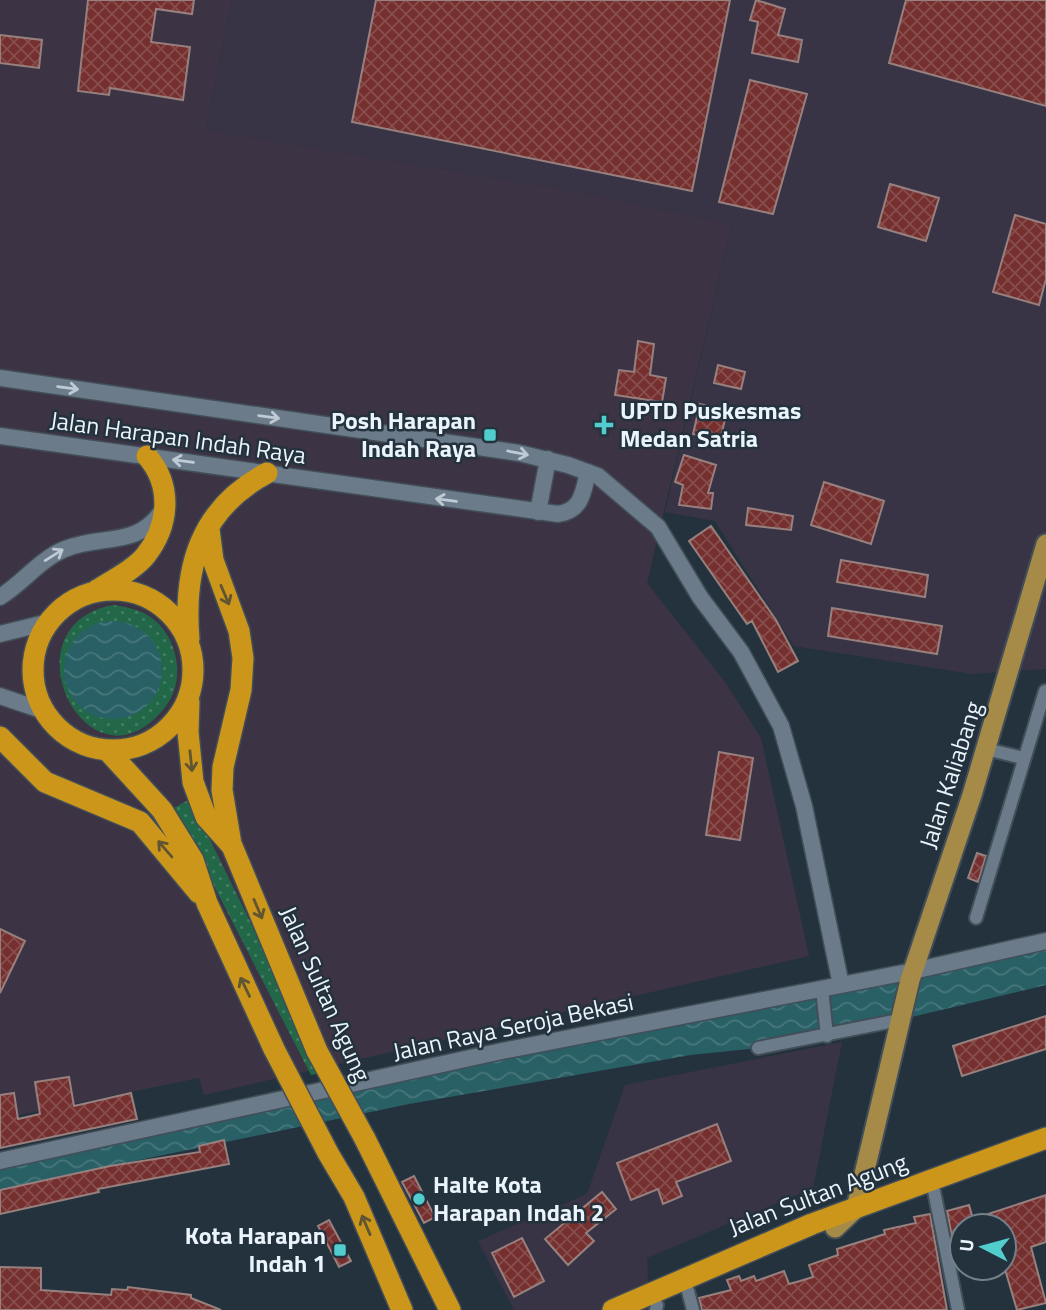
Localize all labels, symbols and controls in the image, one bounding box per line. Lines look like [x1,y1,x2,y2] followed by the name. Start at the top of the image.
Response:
[56,381,78,394] one-way arrow
[620,392,801,456] place label: UPTD Puskesmas Medan Satria
[48,401,308,473] street label: Jalan Harapan Indah Raya
[331,402,476,466] place label: Posh Harapan Indah Raya
[257,410,280,423] one-way arrow
[594,415,614,435] marker: UPTD Puskesmas Medan Satria
[482,427,498,443] marker: Posh Harapan Indah Raya
[506,447,529,461] one-way arrow
[172,454,195,467] one-way arrow
[435,493,458,506] one-way arrow
[44,548,63,563] one-way arrow
[220,584,233,605] one-way arrow
[909,696,991,853] street label: Jalan Kaliabang
[184,749,197,772] one-way arrow
[157,841,173,859] one-way arrow
[252,897,265,919] one-way arrow
[271,900,381,1087] street label: Jalan Sultan Agung
[237,977,250,998] one-way arrow
[389,983,636,1069] street label: Jalan Raya Seroja Bekasi
[723,1143,912,1245] street label: Jalan Sultan Agung
[433,1166,604,1230] place label: Halte Kota Harapan Indah 2
[411,1191,427,1207] marker: Halte Kota Harapan Indah 2
[948,1212,1018,1282] north arrow
[359,1215,372,1236] one-way arrow
[185,1217,326,1281] place label: Kota Harapan Indah 1
[951,1237,981,1253] text: U
[332,1242,348,1258] marker: Kota Harapan Indah 1

